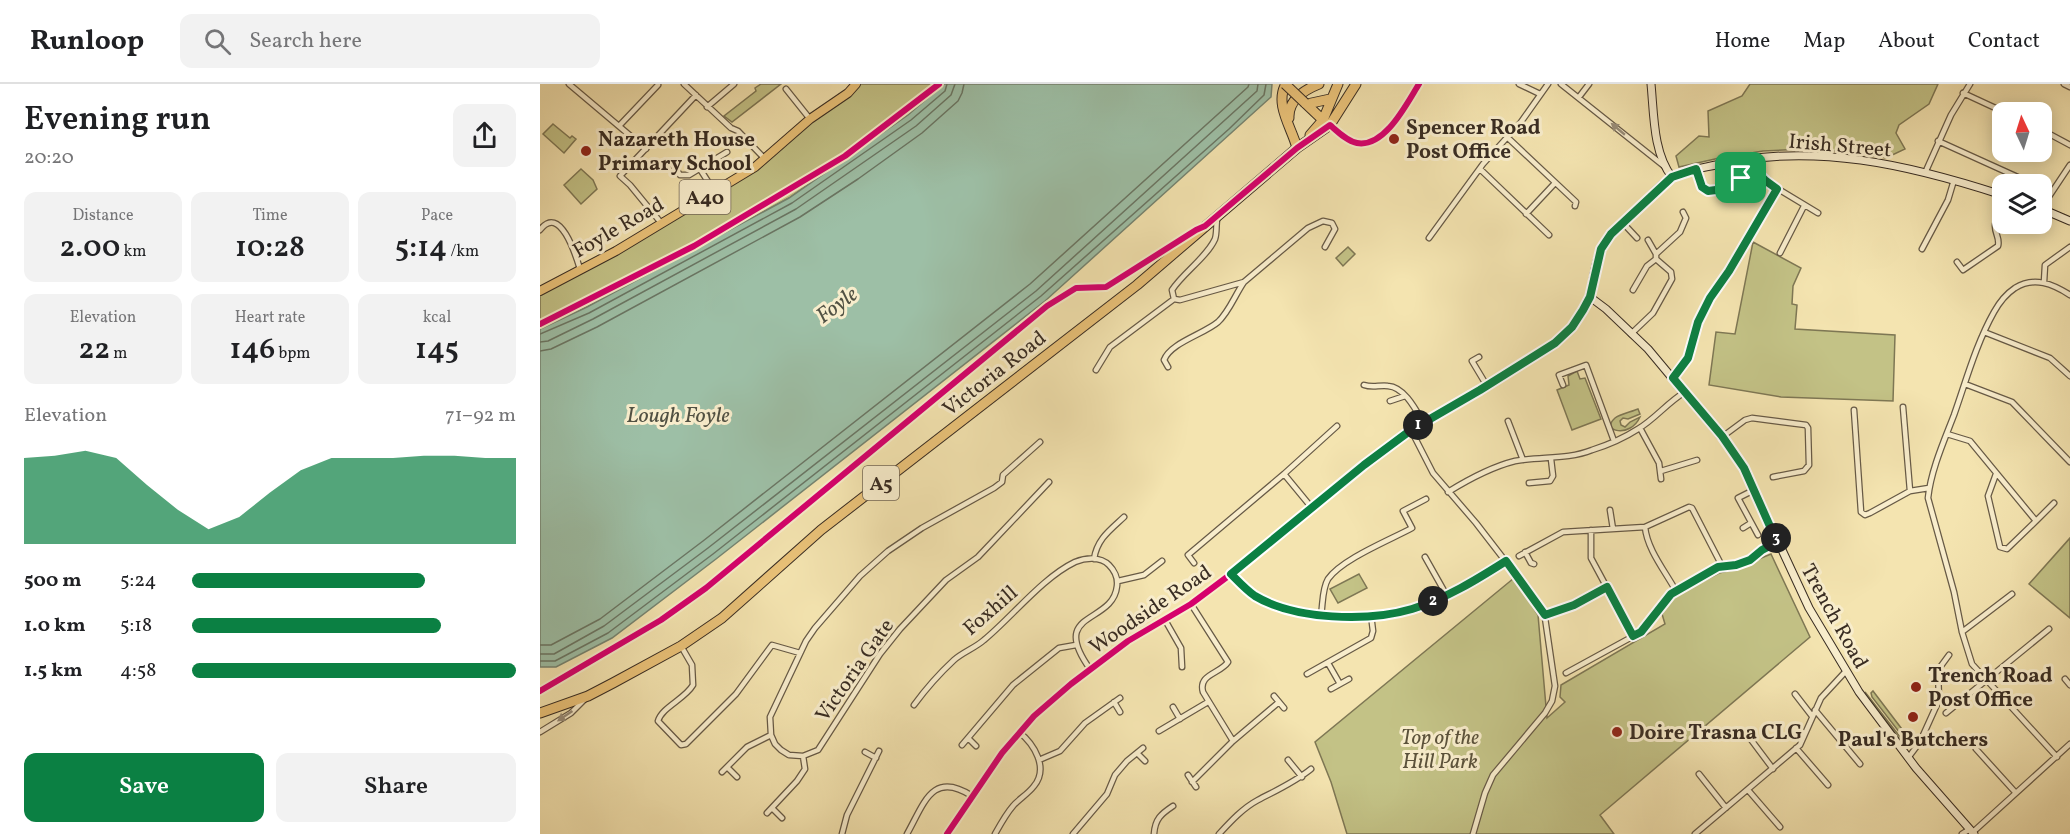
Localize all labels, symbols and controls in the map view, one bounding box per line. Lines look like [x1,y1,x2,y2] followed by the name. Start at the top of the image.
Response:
[180,14,600,68] search box
[30,22,144,61] text: Runloop
[201,25,234,58] icon: search
[249,26,362,57] text: Search here
[1715,27,1770,56] text: Home
[1803,27,1845,56] text: Map
[1878,27,1935,56] text: About
[1968,27,2040,56] text: Contact
[24,98,211,144] text: Evening run
[1992,102,2052,162] north arrow
[1992,102,2052,234] map controls
[453,104,516,167] button: share
[1406,114,1541,167] place label: Spencer Road Post Office
[1610,123,1626,136] one-way arrow
[598,126,755,179] place label: Nazareth House Primary School
[1787,128,1893,165] street label: Irish Street
[1387,132,1401,146] marker: Spencer Road Post Office
[24,144,74,172] text: 20:20
[579,144,593,158] marker: Nazareth House Primary School
[1715,152,1766,203] pin
[1724,161,1757,194] icon: arrive
[1992,174,2052,234] button: layers
[680,180,730,214] road number: A40
[568,191,670,266] street label: Foyle Road
[72,205,134,227] text: Distance
[252,205,288,227] text: Time
[421,205,453,227] text: Pace
[60,227,120,269] text: 2.00
[235,227,305,269] text: 10:28
[395,227,447,269] text: 5:14
[120,241,146,263] text: km
[447,241,479,263] text: /km
[810,280,865,332] water label: Foyle
[70,307,136,329] text: Elevation
[235,307,305,329] text: Heart rate
[423,307,451,329] text: kcal
[937,324,1053,424] street label: Victoria Road
[79,329,110,371] text: 22
[229,329,275,371] text: 146
[415,329,459,371] text: 145
[110,343,127,365] text: m
[275,343,311,365] text: bpm
[627,401,729,432] water label: Lough Foyle
[24,402,107,430] text: Elevation
[445,402,516,430] text: 71–92 m
[1403,410,1433,440] pin: 1
[1415,414,1421,436] text: 1
[863,466,899,500] road number: A5
[1761,523,1791,553] pin: 3
[1772,527,1780,549] text: 3
[1084,558,1218,662] street label: Woodside Road
[1793,559,1874,674] street label: Trench Road
[24,567,82,595] text: 500 m
[120,567,156,595] text: 5:24
[957,579,1025,643] street label: Foxhill
[1418,586,1448,616] pin: 2
[1429,590,1437,612] text: 2
[24,612,86,640] text: 1.0 km
[120,612,152,640] text: 5:18
[809,613,901,728] street label: Victoria Gate
[24,657,83,685] text: 1.5 km
[120,657,156,685] text: 4:58
[1928,662,2053,715] place label: Trench Road Post Office
[1909,680,1923,694] marker: Trench Road Post Office
[558,710,574,722] one-way arrow
[1906,710,1920,724] marker: Paul's Butchers
[1629,719,1802,748] place label: Doire Trasna CLG
[1401,724,1479,777] park label: Top of the Hill Park
[1610,725,1624,739] marker: Doire Trasna CLG
[1838,726,1988,755] place label: Paul's Butchers
[24,753,264,822] button: Save
[276,753,516,822] button: Share

